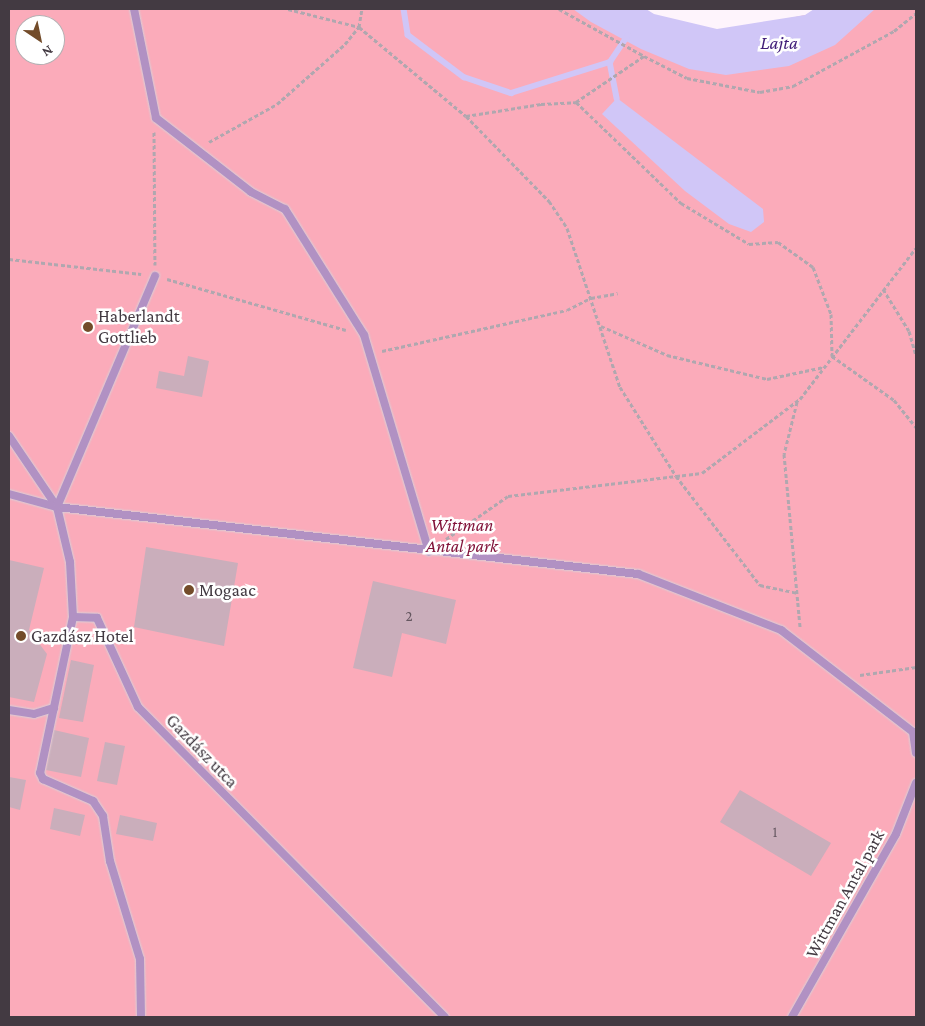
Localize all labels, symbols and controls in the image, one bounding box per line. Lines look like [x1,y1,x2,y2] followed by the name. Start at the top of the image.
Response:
[15,15,65,65] north arrow
[760,32,798,54] water label: Lajta
[39,42,56,61] text: N
[98,306,180,348] place label: Haberlandt Gottlieb
[82,321,94,333] marker: Haberlandt Gottlieb
[426,515,498,558] park label: Wittman Antal park
[199,579,256,601] place label: Mogaac
[183,584,195,596] marker: Mogaac
[405,608,413,626] house number: 2
[31,625,133,647] place label: Gazdász Hotel
[15,630,27,642] marker: Gazdász Hotel
[161,710,243,792] street label: Gazdász utca
[773,824,777,842] house number: 1
[801,826,889,962] street label: Wittman Antal park

